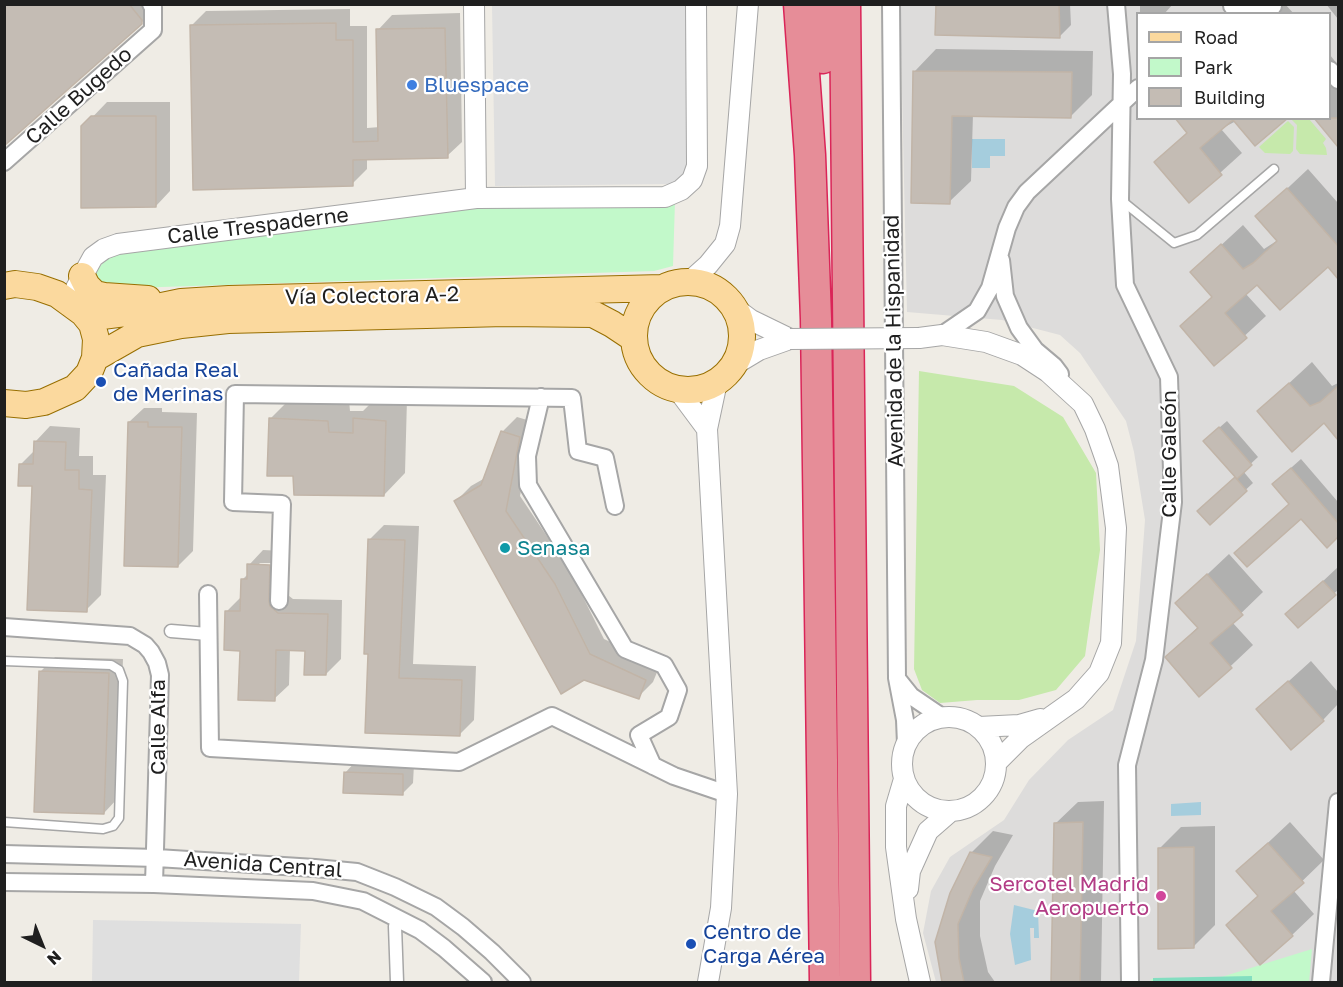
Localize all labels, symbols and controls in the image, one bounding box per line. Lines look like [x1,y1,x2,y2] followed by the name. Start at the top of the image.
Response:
[1136,12,1331,120] legend
[1194,26,1238,48] text: Road
[21,42,137,150] street label: Calle Bugedo
[1194,56,1233,78] text: Park
[424,72,529,98] place label: Bluespace
[405,78,419,92] marker: Bluespace
[1194,86,1265,108] text: Building
[166,202,350,250] street label: Calle Trespaderne
[879,214,909,468] street label: Avenida de la Hispanidad
[285,282,459,310] street label: Vía Colectora A-2
[113,357,239,407] place label: Cañada Real de Merinas
[94,375,108,389] marker: Cañada Real de Merinas
[1156,390,1182,518] street label: Calle Galeón
[517,535,590,561] place label: Senasa
[498,541,512,555] marker: Senasa
[145,679,171,775] street label: Calle Alfa
[183,847,343,883] street label: Avenida Central
[989,871,1149,921] place label: Sercotel Madrid Aeropuerto
[1154,889,1168,903] marker: Sercotel Madrid Aeropuerto
[12,915,72,975] north arrow
[703,919,825,969] place label: Centro de Carga Aérea
[684,937,698,951] marker: Centro de Carga Aérea
[43,947,66,970] text: N

